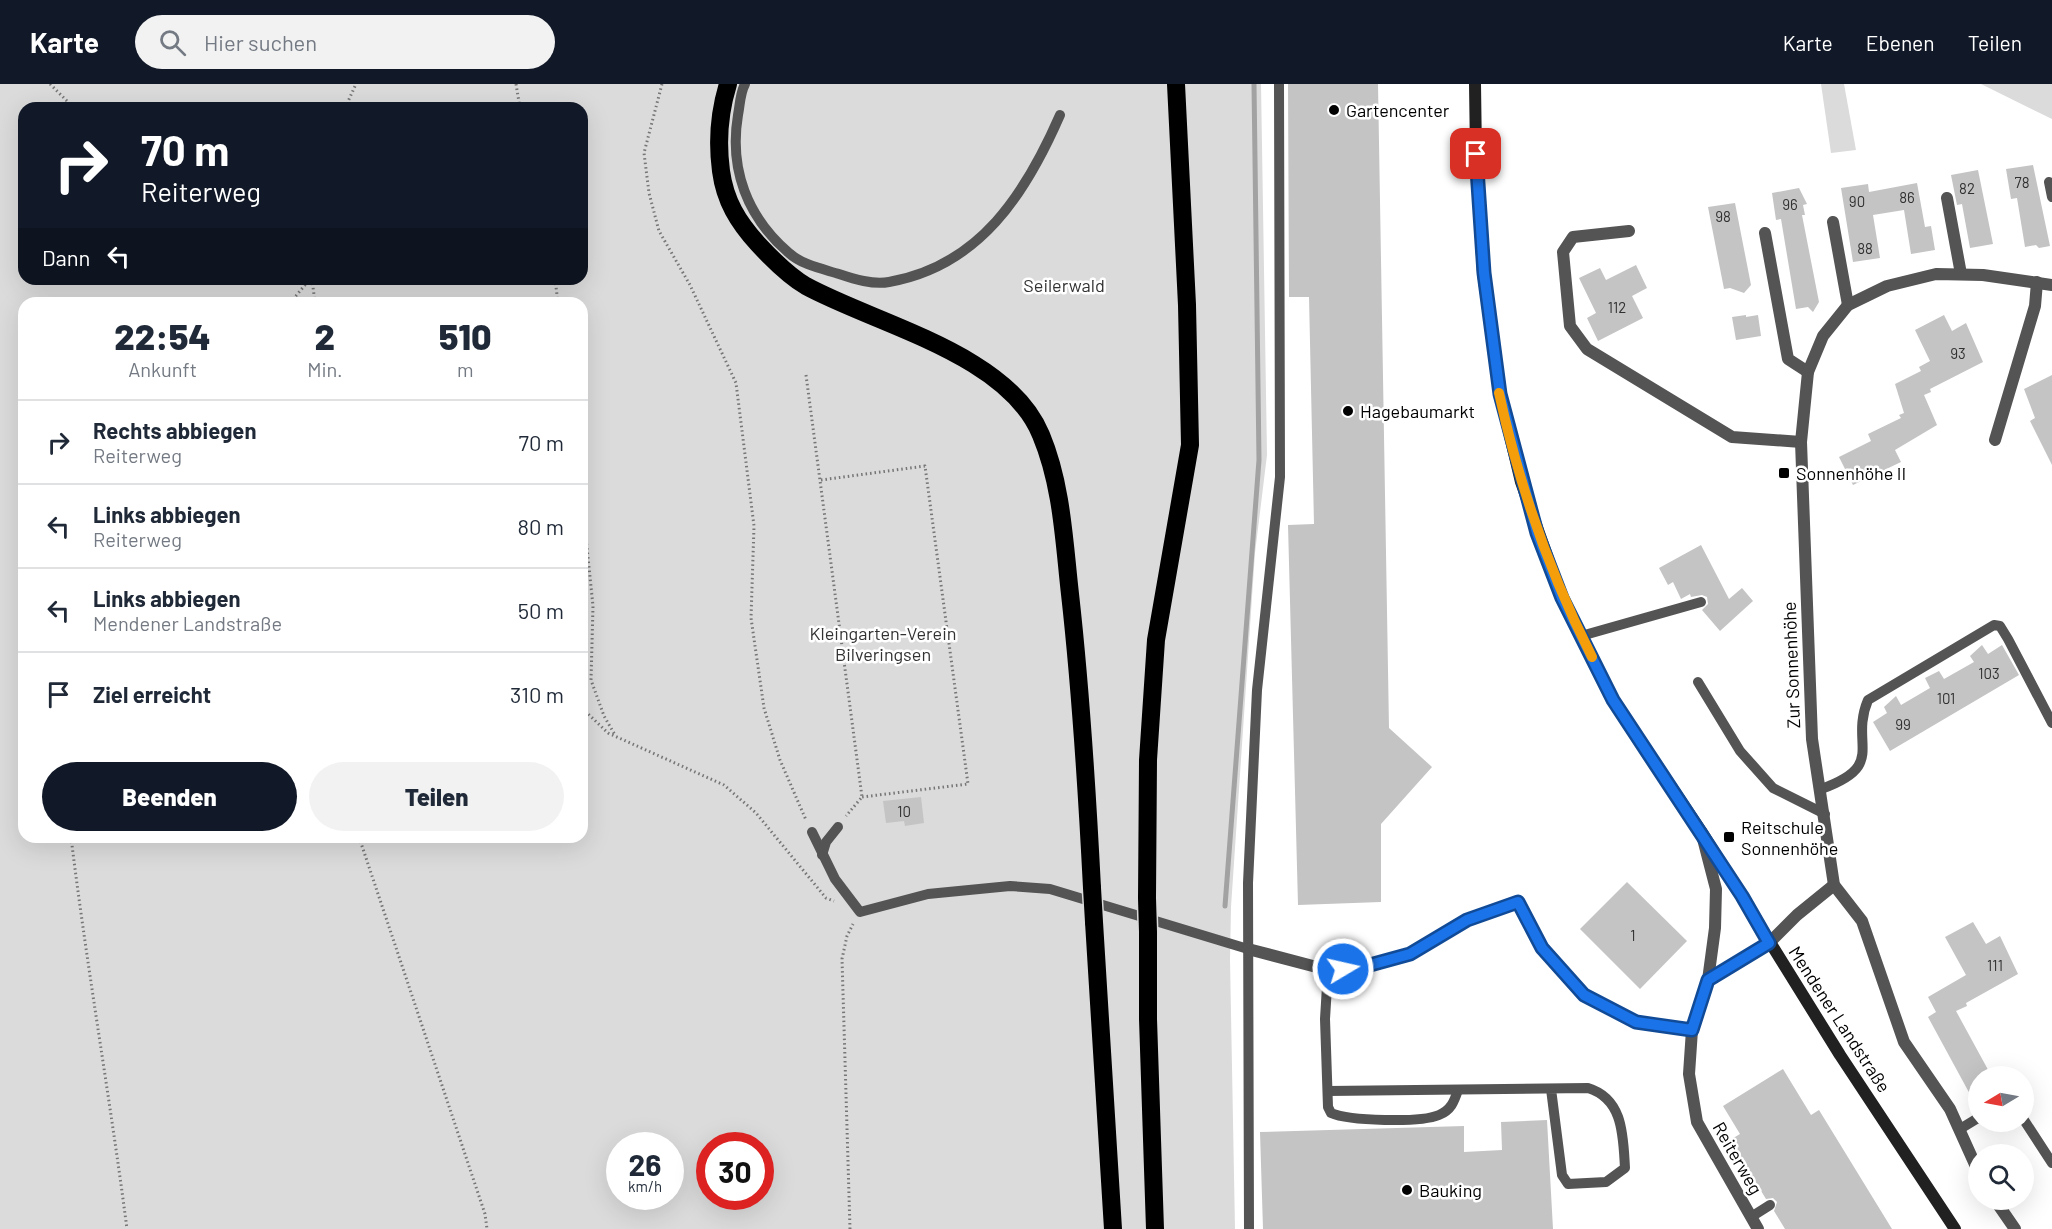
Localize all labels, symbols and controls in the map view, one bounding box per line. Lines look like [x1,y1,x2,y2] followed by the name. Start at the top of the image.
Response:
[135,15,555,69] search box
[30,25,99,59] text: Karte
[156,26,189,59] icon: search
[204,29,317,55] text: Hier suchen
[1783,30,1833,55] text: Karte
[1866,30,1935,55] text: Ebenen
[1968,30,2022,55] text: Teilen
[1346,99,1450,121] place label: Gartencenter
[1327,103,1341,117] marker: Gartencenter
[141,124,229,174] text: 70 m
[42,126,120,204] icon: right
[1450,128,1501,179] pin
[1459,137,1492,170] icon: arrive
[2015,173,2029,191] house number: 78
[141,175,261,207] text: Reiterweg
[1959,179,1975,197] house number: 82
[1899,188,1915,206] house number: 86
[1849,192,1865,210] house number: 90
[1782,195,1798,213] house number: 96
[1715,207,1731,225] house number: 98
[1857,239,1873,257] house number: 88
[102,240,135,273] icon: left
[42,244,90,270] text: Dann
[1023,274,1105,296] park label: Seilerwald
[1608,298,1626,316] house number: 112
[114,314,211,357] text: 22:54
[315,314,335,357] text: 2
[439,314,492,357] text: 510
[1950,344,1966,362] house number: 93
[128,357,197,381] text: Ankunft
[307,357,342,381] text: Min.
[457,357,474,381] text: m
[1360,400,1475,422] place label: Hagebaumarkt
[1341,404,1355,418] marker: Hagebaumarkt
[93,417,256,443] text: Rechts abbiegen
[42,426,75,459] icon: right
[519,429,564,455] text: 70 m
[93,443,182,467] text: Reiterweg
[1796,462,1906,484] place label: Sonnenhöhe II
[1777,466,1791,480] marker: Sonnenhöhe II
[93,501,241,527] text: Links abbiegen
[42,510,75,543] icon: left
[518,513,564,539] text: 80 m
[93,527,182,551] text: Reiterweg
[93,585,241,611] text: Links abbiegen
[42,594,75,627] icon: left
[518,597,564,623] text: 50 m
[1778,601,1804,729] street label: Zur Sonnenhöhe
[93,611,282,635] text: Mendener Landstraße
[810,622,956,665] park label: Kleingarten-Verein Bilveringsen
[1978,664,2000,682] house number: 103
[42,678,75,711] icon: arrive
[93,681,211,707] text: Ziel erreicht
[510,681,564,707] text: 310 m
[1937,689,1955,707] house number: 101
[1895,715,1911,733] house number: 99
[42,762,297,831] button: Beenden
[309,762,564,831] button: Teilen
[897,802,911,820] house number: 10
[1741,816,1838,859] place label: Reitschule Sonnenhöhe
[1722,830,1736,844] marker: Reitschule Sonnenhöhe
[1630,926,1636,944] house number: 1
[1311,937,1375,1001] position arrow
[1784,942,1896,1096] street label: Mendener Landstraße
[1987,956,2003,974] house number: 111
[1968,1066,2034,1132] north arrow
[1968,1066,2034,1210] map controls
[1708,1118,1768,1198] street label: Reiterweg
[696,1132,774,1210] speed limit sign: 30
[1968,1144,2034,1210] button: search
[629,1146,661,1182] text: 26
[628,1177,662,1195] text: km/h
[1419,1179,1482,1201] place label: Bauking
[1400,1183,1414,1197] marker: Bauking

